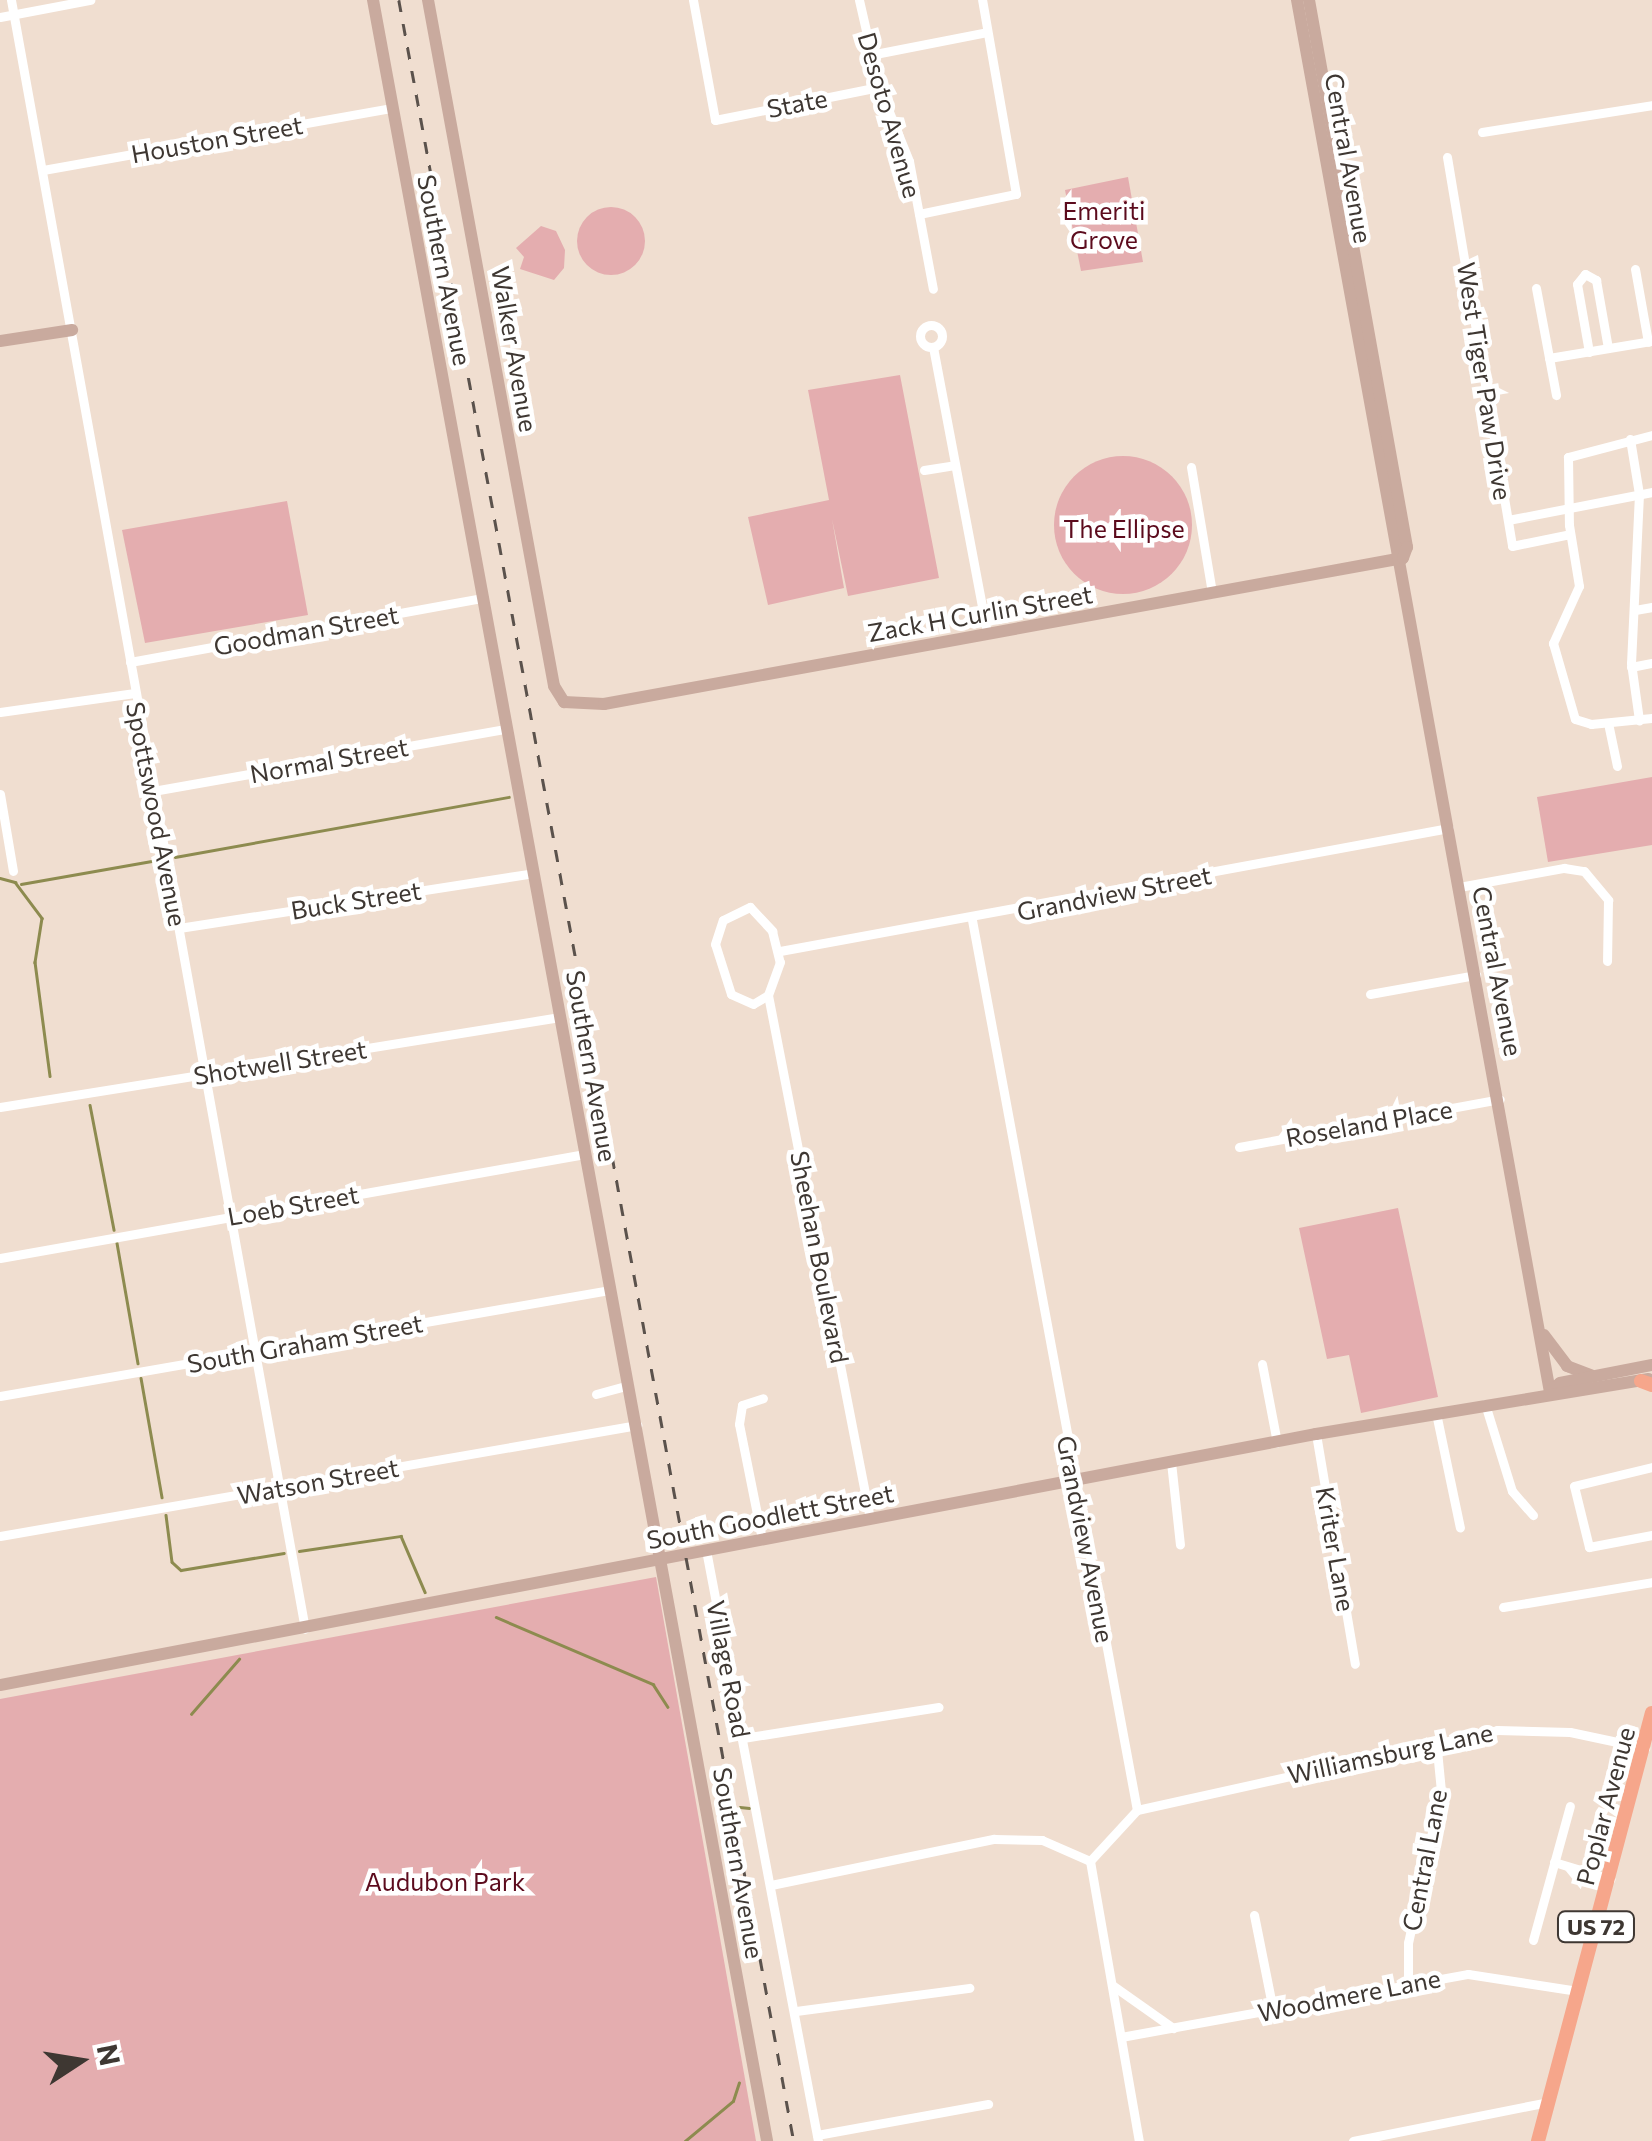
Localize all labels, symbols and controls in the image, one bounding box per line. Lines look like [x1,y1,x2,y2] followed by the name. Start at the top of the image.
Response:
[852,29,928,201] street label: Desoto Avenue
[1319,71,1379,245] street label: Central Avenue
[764,82,830,124] street label: State
[129,109,305,169] street label: Houston Street
[412,172,478,368] street label: Southern Avenue
[1063,196,1145,255] park label: Emeriti Grove
[1451,260,1519,502] street label: West Tiger Paw Drive
[486,264,544,434] street label: Walker Avenue
[1063,513,1185,543] park label: The Ellipse
[865,578,1095,648] street label: Zack H Curlin Street
[211,599,401,661] street label: Goodman Street
[121,699,193,929] street label: Spottswood Avenue
[247,731,411,789] street label: Normal Street
[1014,859,1214,927] street label: Grandview Street
[289,875,423,925] street label: Buck Street
[1467,884,1529,1058] street label: Central Avenue
[560,968,624,1164] street label: Southern Avenue
[191,1034,369,1090] street label: Shotwell Street
[1283,1094,1455,1152] street label: Roseland Place
[785,1148,855,1366] street label: Sheehan Boulevard
[225,1179,361,1231] street label: Loeb Street
[185,1308,425,1378] street label: South Graham Street
[1051,1433,1121,1645] street label: Grandview Avenue
[235,1452,401,1510] street label: Watson Street
[644,1477,896,1555] street label: South Goodlett Street
[1310,1484,1362,1614] street label: Kriter Lane
[701,1598,757,1740] street label: Village Road
[1285,1717,1495,1789] street label: Williamsburg Lane
[1569,1724,1641,1888] street label: Poplar Avenue
[707,1765,771,1961] street label: Southern Avenue
[1396,1787,1452,1933] street label: Central Lane
[365,1866,525,1896] park label: Audubon Park
[1556,1910,1636,1944] road number: US 72
[1255,1963,1443,2027] street label: Woodmere Lane
[30,2011,130,2111] north arrow
[91,2041,128,2069] text: N

